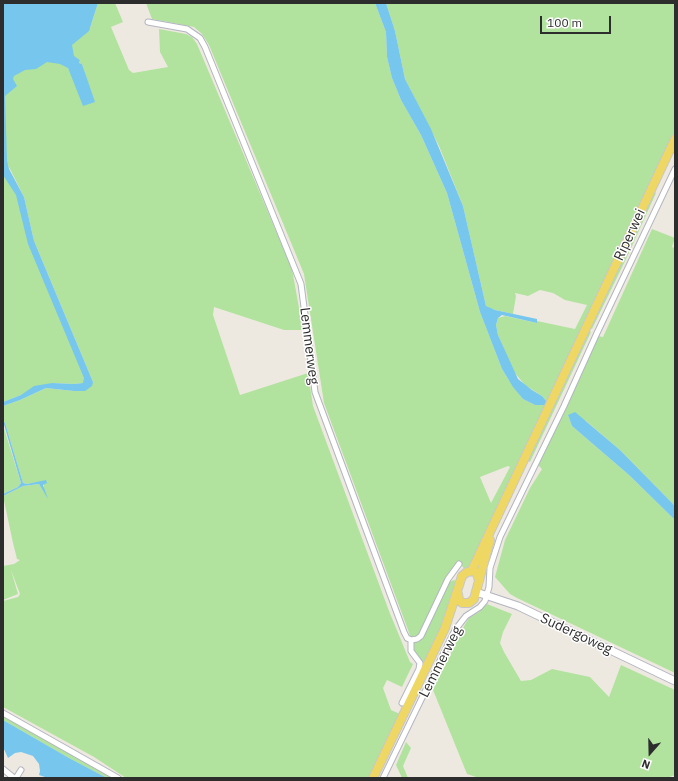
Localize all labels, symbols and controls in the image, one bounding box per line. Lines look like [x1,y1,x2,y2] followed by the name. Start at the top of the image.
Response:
[542,8,613,34] scale bar
[547,15,582,30] text: 100 m
[611,206,649,264] street label: Riperwei
[296,306,322,386] street label: Lemmerweg
[537,610,615,658] street label: Sudergoweg
[416,624,466,700] street label: Lemmerweg
[630,733,670,773] north arrow
[640,756,652,772] text: N

